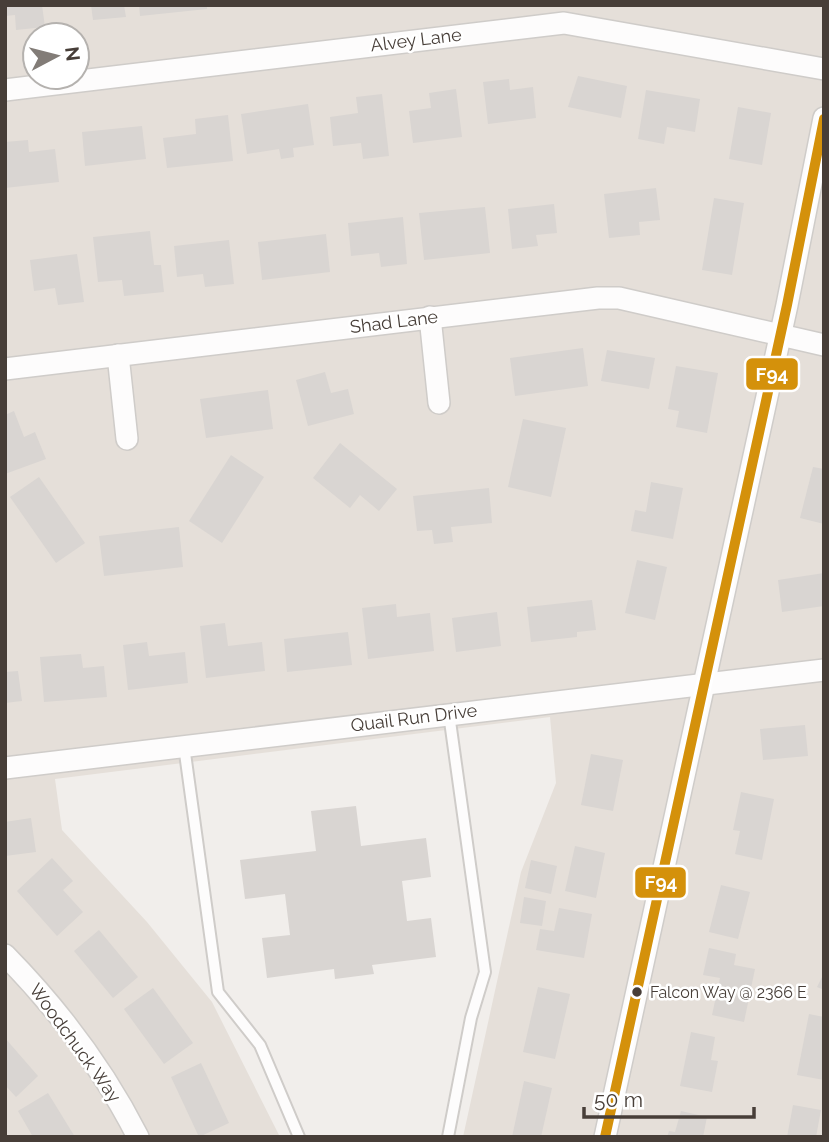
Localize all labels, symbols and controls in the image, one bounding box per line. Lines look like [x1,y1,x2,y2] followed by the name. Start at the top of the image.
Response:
[21,21,91,91] north arrow
[369,23,463,56] street label: Alvey Lane
[61,45,85,62] text: N
[349,306,440,337] street label: Shad Lane
[745,357,799,391] line badge: F94
[756,363,789,385] text: F94
[350,699,479,736] street label: Quail Run Drive
[634,866,687,899] line badge: F94
[645,871,678,893] text: F94
[25,979,126,1106] street label: Woodchuck Way
[650,983,807,1002] place label: Falcon Way @ 2366 E
[630,985,644,999] marker: Falcon Way @ 2366 E
[584,1076,754,1120] scale bar
[594,1087,643,1112] text: 50 m

